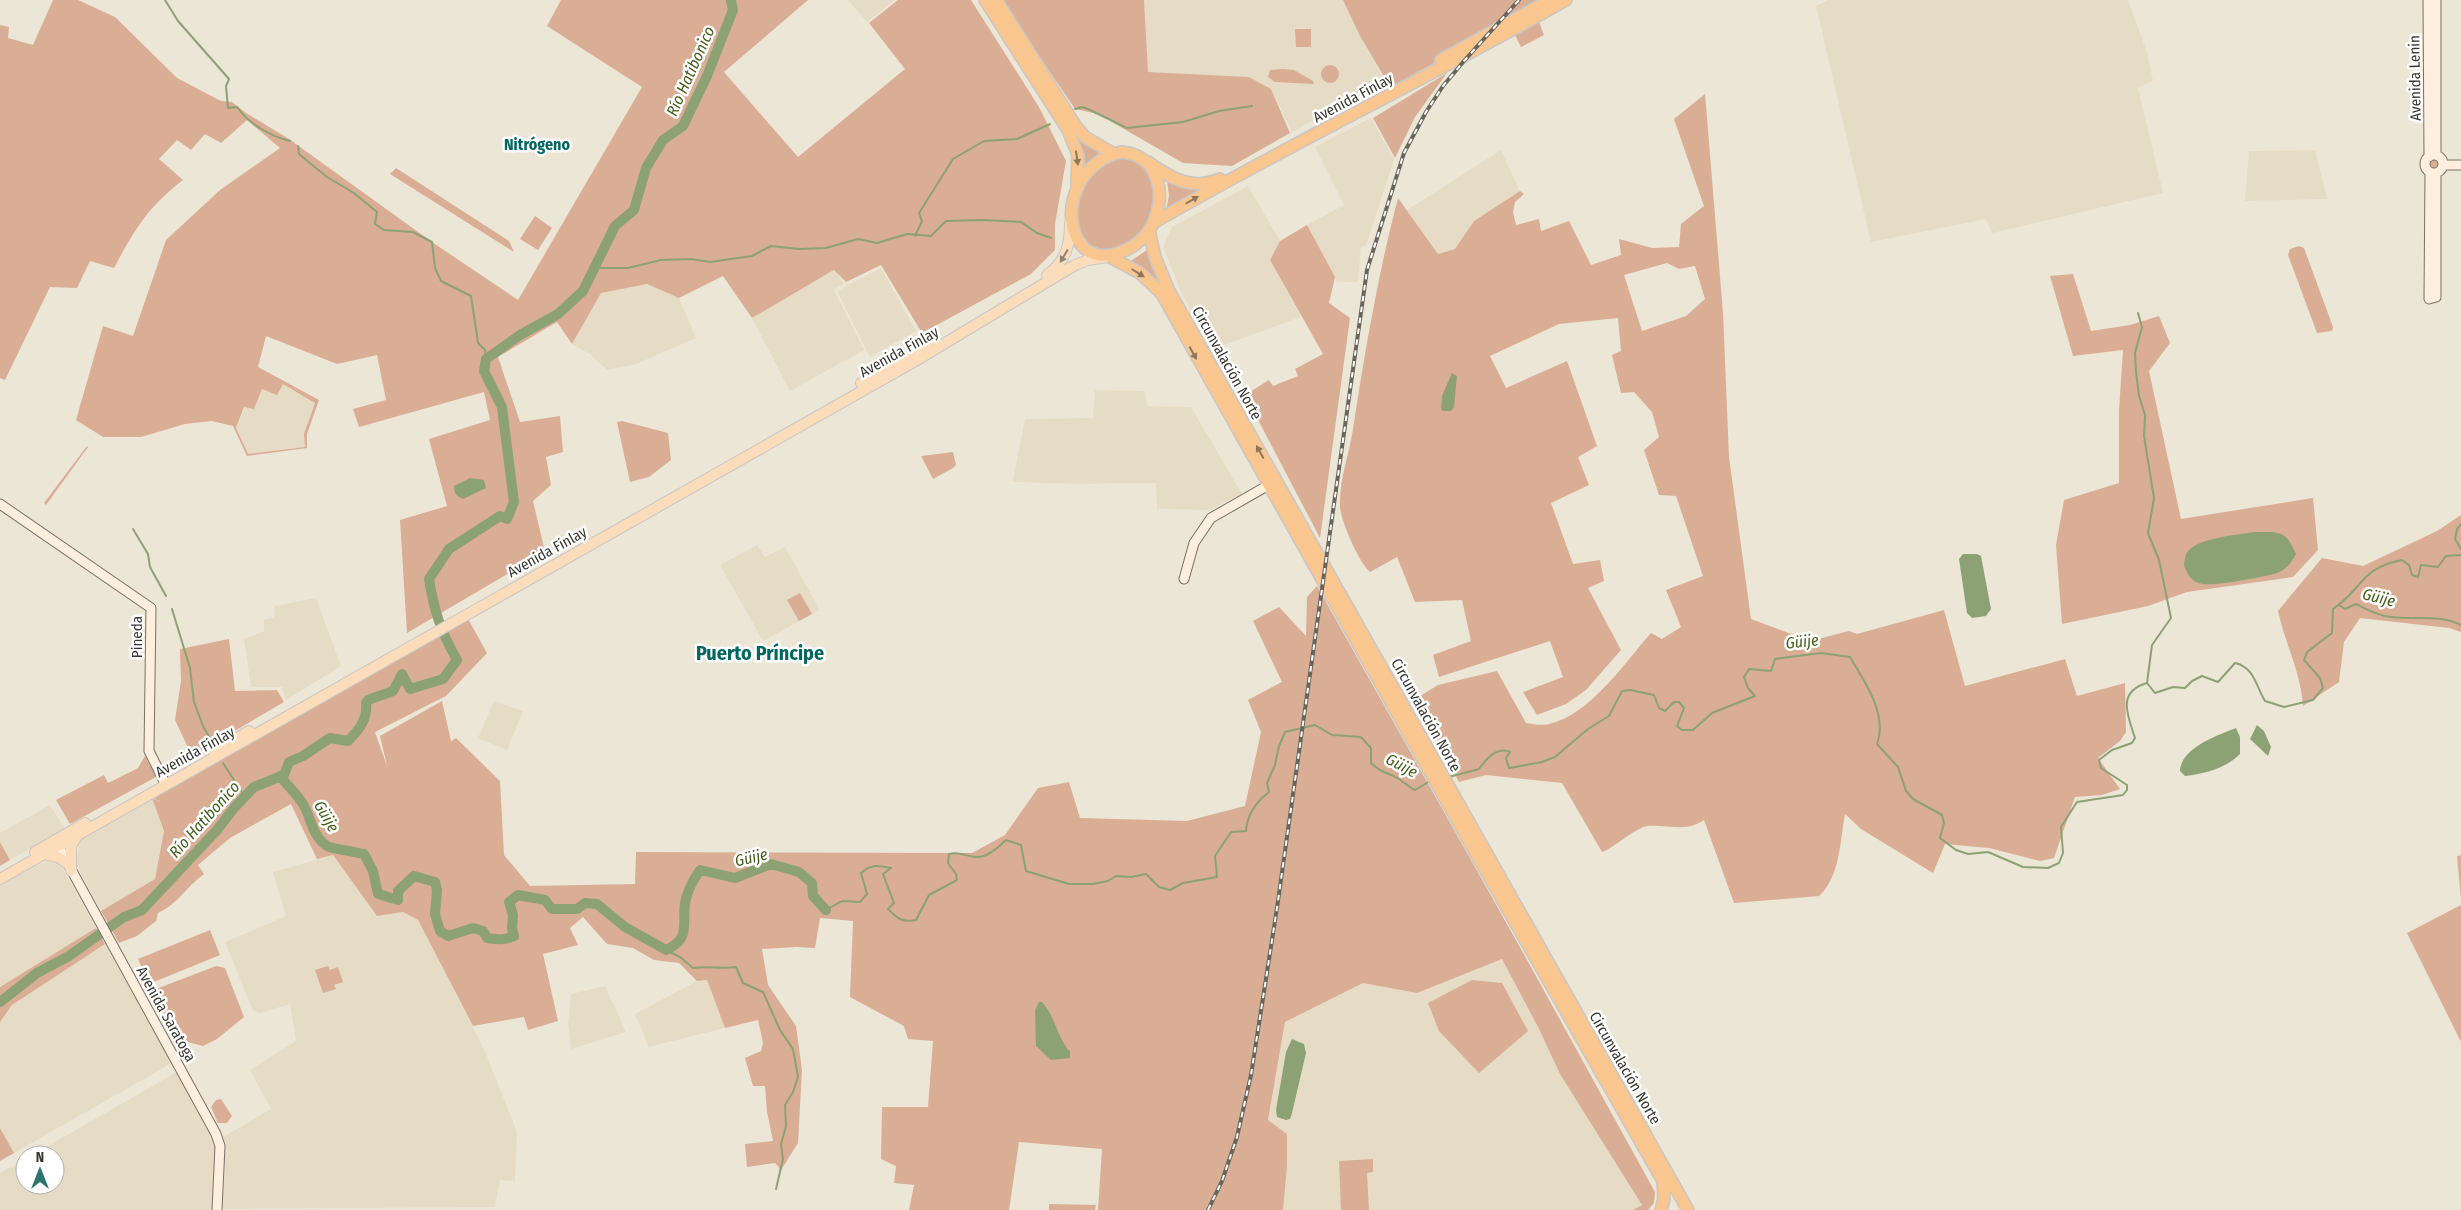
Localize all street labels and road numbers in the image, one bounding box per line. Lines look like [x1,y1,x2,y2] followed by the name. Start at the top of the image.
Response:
[2405,35,2425,121] street label: Avenida Lenin
[1310,69,1396,127] street label: Avenida Finlay
[1188,303,1266,423] street label: Circunvalación Norte
[856,323,942,381] street label: Avenida Finlay
[504,523,590,581] street label: Avenida Finlay
[128,616,146,658] street label: Pineda
[1387,655,1465,775] street label: Circunvalación Norte
[152,723,238,781] street label: Avenida Finlay
[132,963,200,1065] street label: Avenida Saratoga
[1585,1009,1665,1127] street label: Circunvalación Norte

